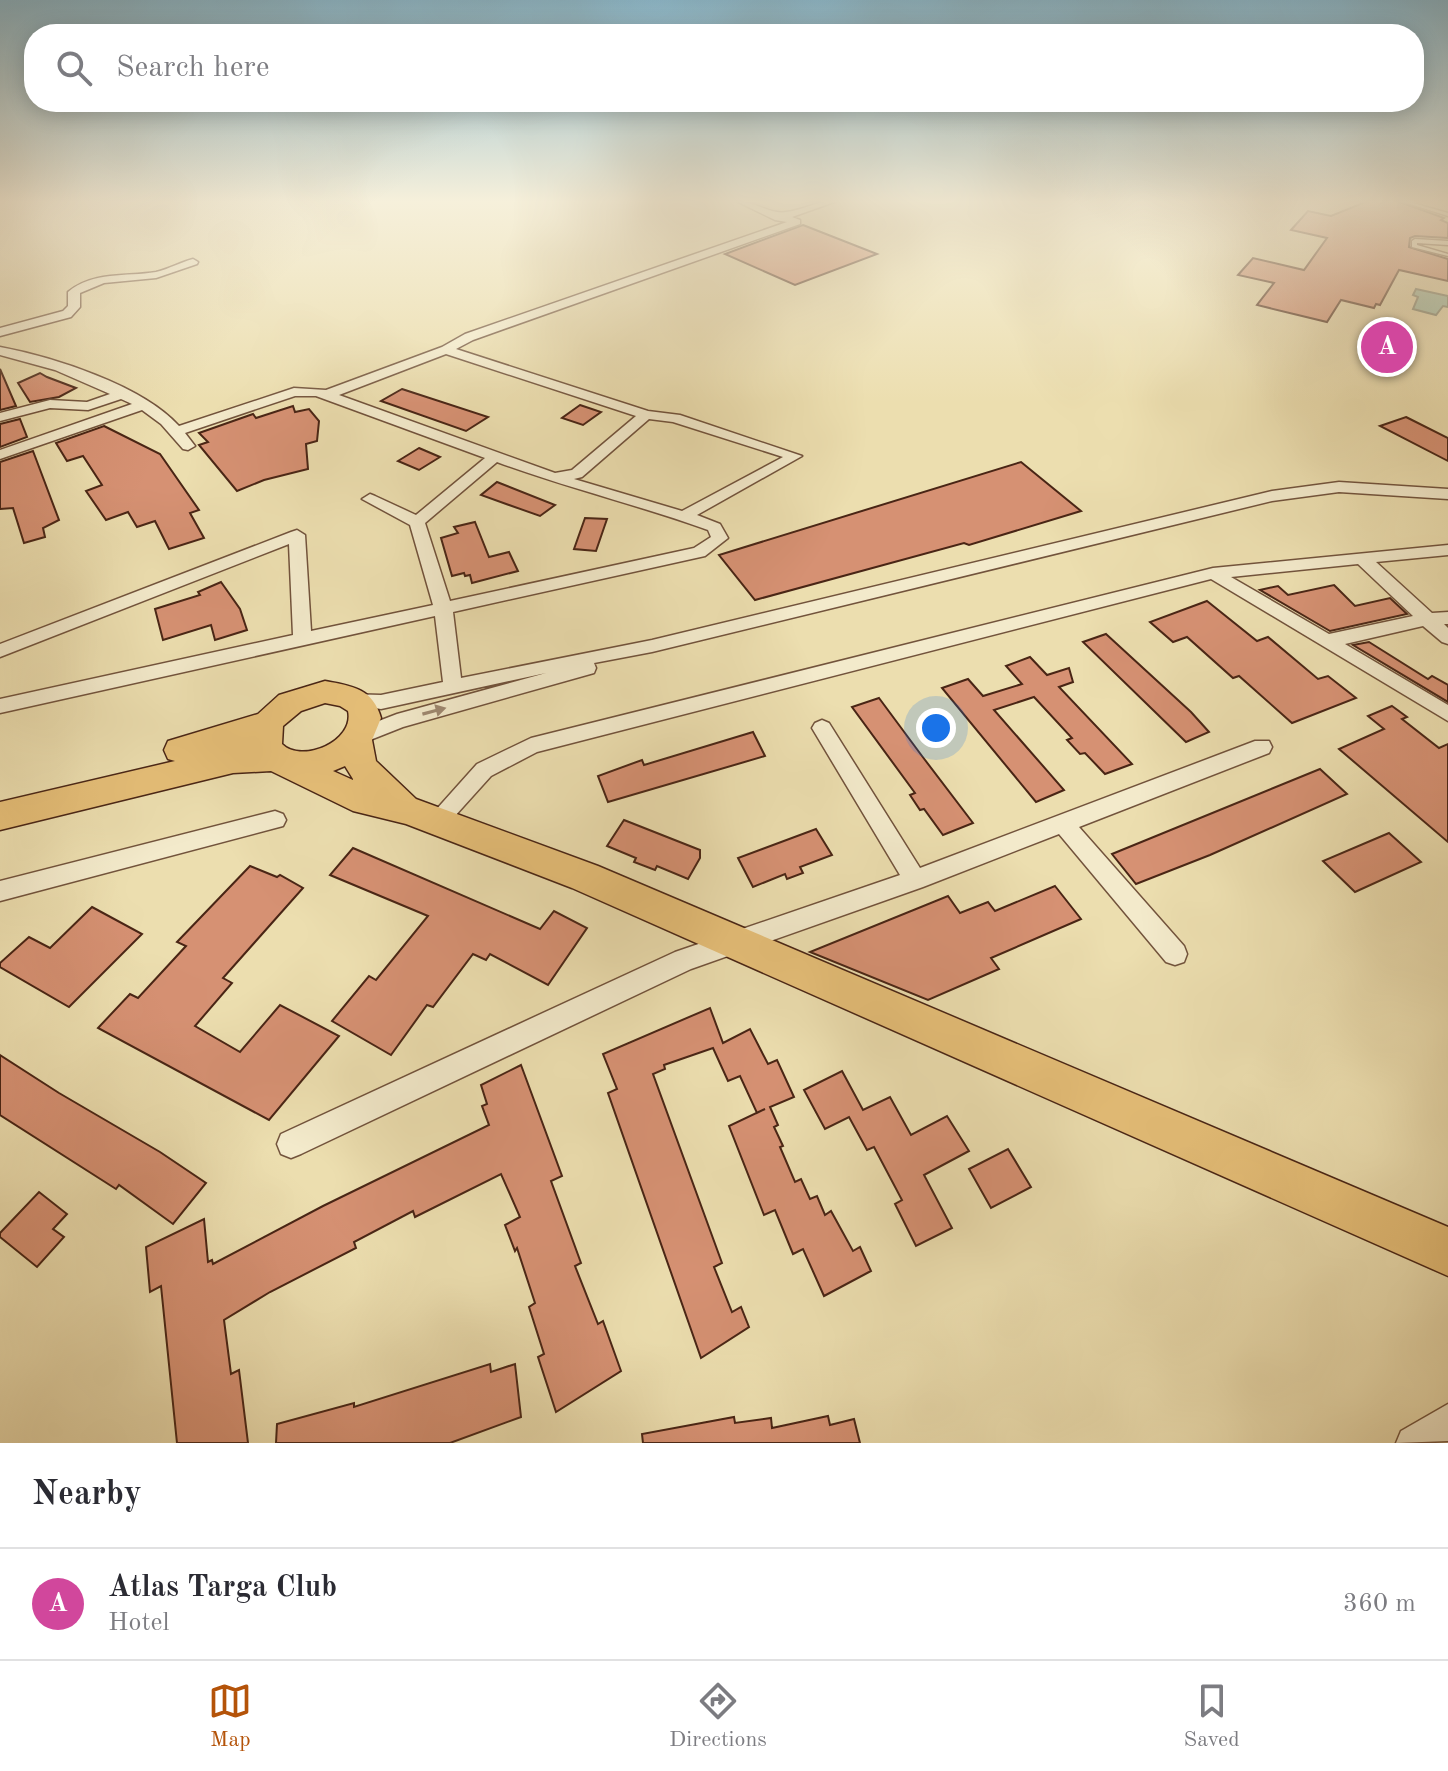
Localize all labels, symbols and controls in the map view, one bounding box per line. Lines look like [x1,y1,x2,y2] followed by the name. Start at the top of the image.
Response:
[24,24,1424,112] search box
[52,46,96,90] icon: search
[116,53,270,83] text: Search here
[1361,317,1413,377] pin: A
[423,704,447,717] one-way arrow
[916,708,956,748] your location
[32,1478,142,1512] text: Nearby
[108,1573,337,1603] text: Atlas Targa Club
[48,1591,68,1617] text: A
[1343,1591,1416,1617] text: 360 m
[108,1610,169,1636] text: Hotel
[208,1679,252,1754] tab: Map
[669,1679,767,1754] tab: Directions
[1184,1679,1240,1754] tab: Saved

